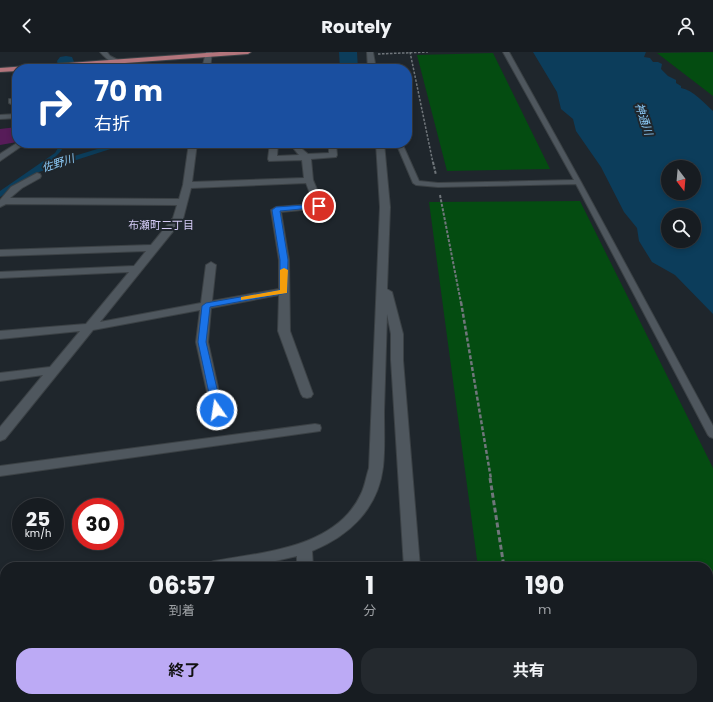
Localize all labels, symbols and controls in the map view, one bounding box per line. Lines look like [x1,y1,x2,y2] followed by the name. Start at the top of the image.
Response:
[321,14,392,39] text: Routely
[16,15,38,37] icon: back
[675,15,697,37] icon: person
[94,72,163,111] text: 70 m
[28,80,80,132] icon: right
[631,101,657,138] water label: 神通川
[94,111,130,136] text: 右折
[40,150,77,176] water label: 佐野川
[661,160,701,200] north arrow
[661,160,701,248] map controls
[302,189,336,223] pin
[308,195,330,217] icon: arrive
[661,208,701,248] button: search
[128,217,194,233] district label: 布瀬町二丁目
[196,389,238,431] position arrow
[72,498,124,550] speed limit sign: 30
[26,505,50,533] text: 25
[25,526,51,541] text: km/h
[149,569,215,602] text: 06:57
[365,569,374,602] text: 1
[525,569,564,602] text: 190
[538,600,551,619] text: m
[169,601,195,620] text: 到着
[363,601,376,620] text: 分
[16,648,353,694] button: 終了
[361,648,697,694] button: 共有

